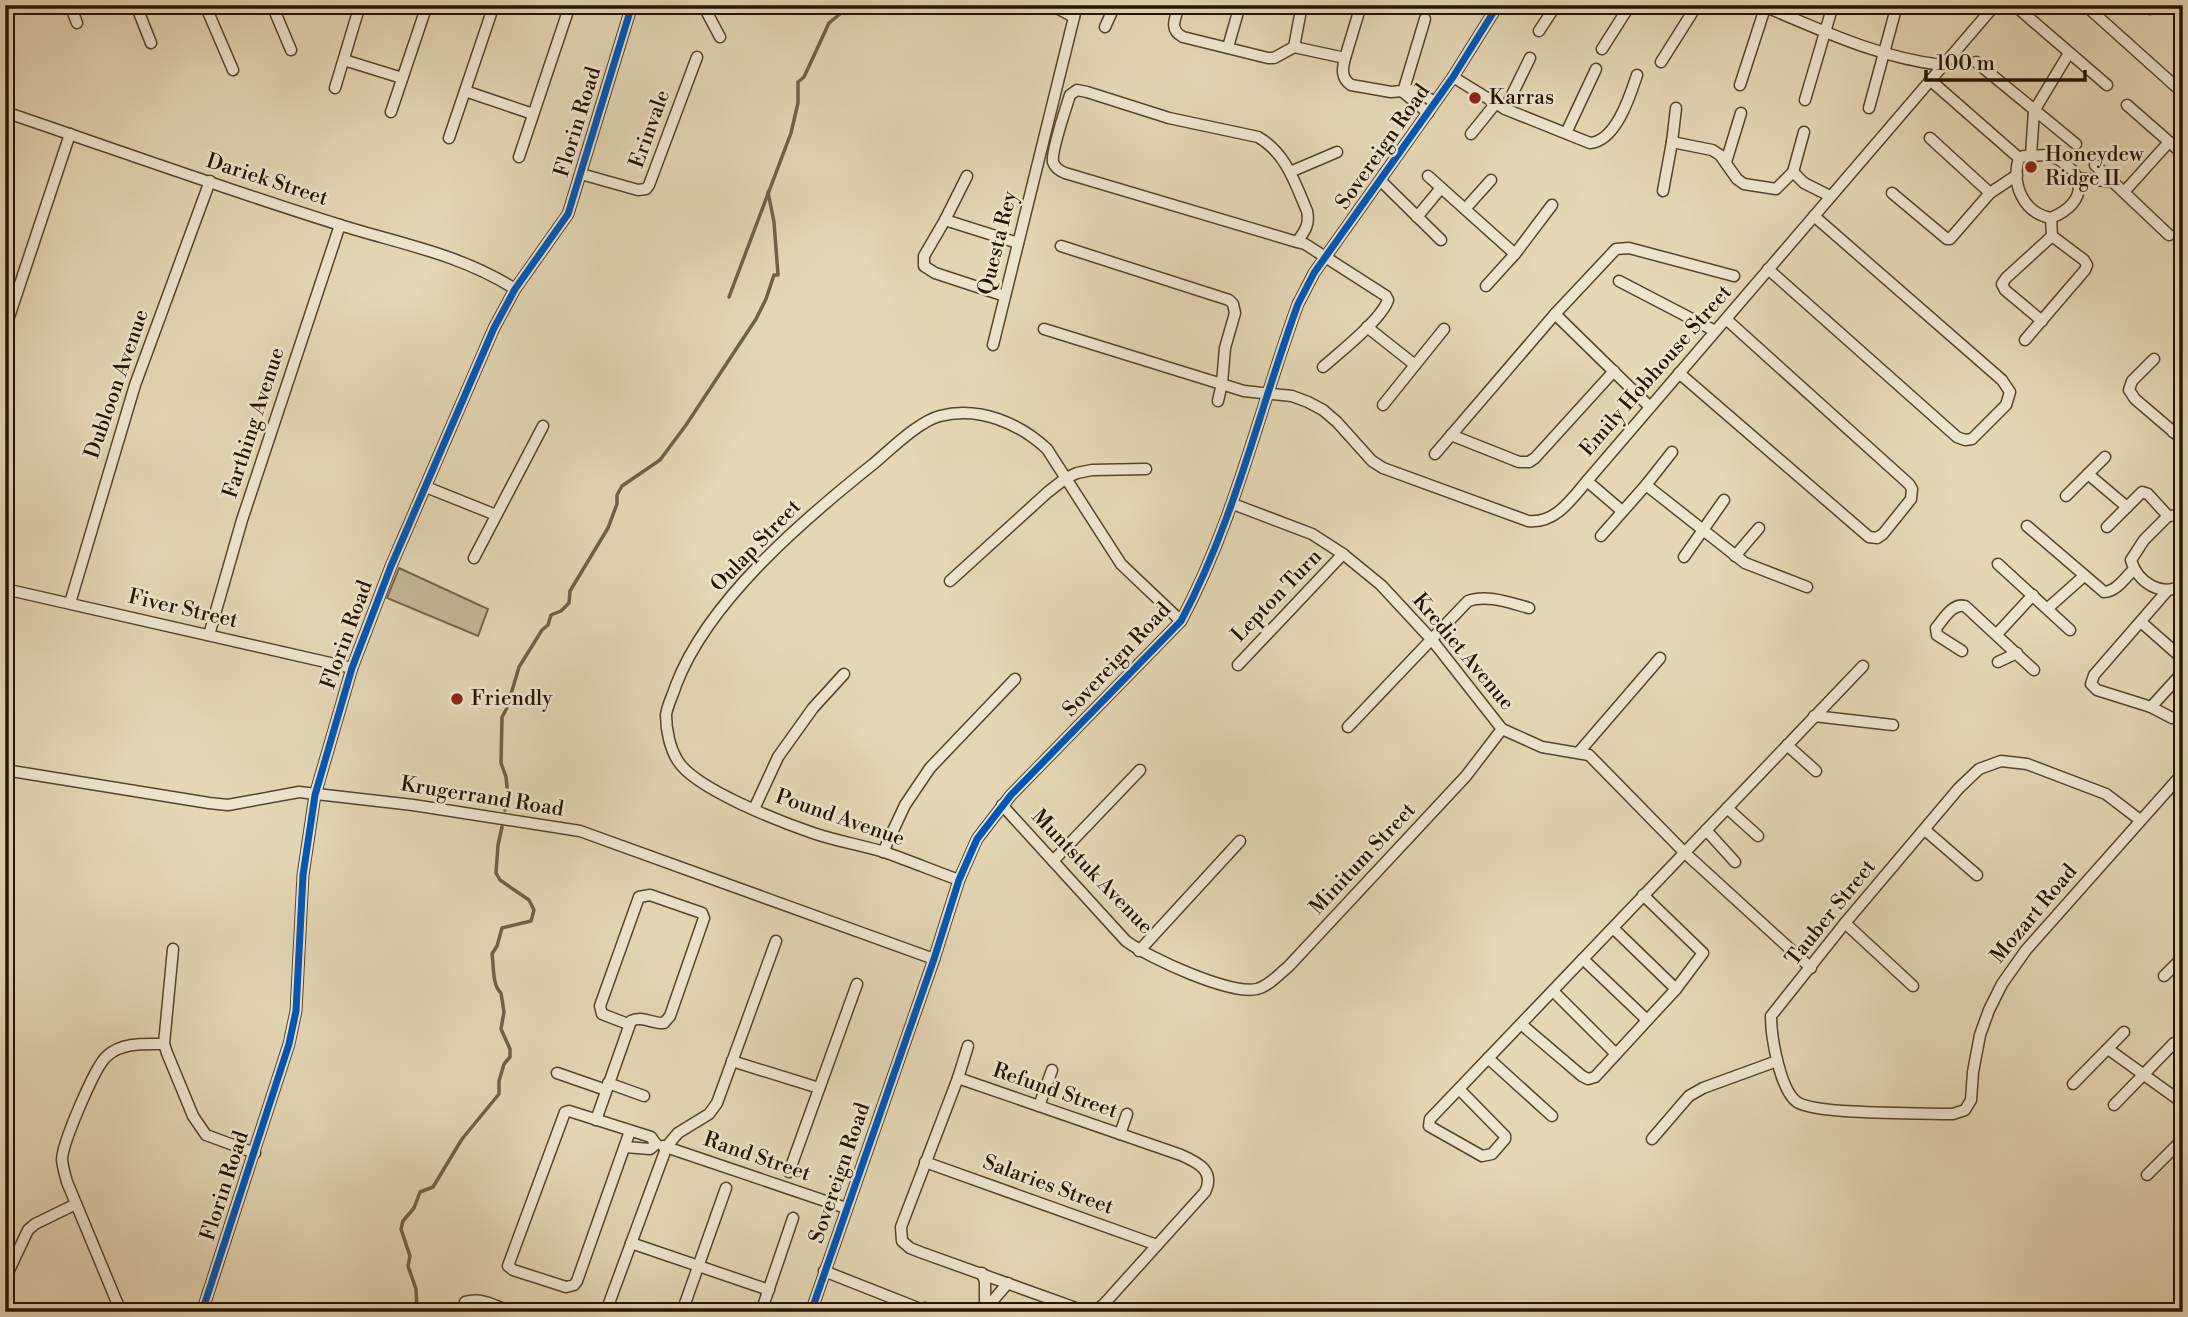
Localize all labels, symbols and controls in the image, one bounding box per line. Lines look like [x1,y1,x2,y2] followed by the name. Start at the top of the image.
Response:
[1926,38,2085,82] scale bar
[1936,51,1995,77] text: 100 m
[549,64,607,180] street label: Florin Road
[1330,79,1436,215] street label: Sovereign Road
[1489,85,1554,111] place label: Karras
[624,86,676,172] street label: Erinvale
[1467,90,1483,106] marker: Karras
[2045,142,2144,192] place label: Honeydew Ridge II
[203,148,332,212] street label: Dariek Street
[2023,159,2039,175] marker: Honeydew Ridge II
[973,188,1024,298] street label: Questa Rey
[1574,280,1738,462] street label: Emily Hobhouse Street
[79,306,155,462] street label: Dubloon Avenue
[217,344,291,502] street label: Farthing Avenue
[705,494,807,598] street label: Oulap Street
[1226,544,1328,648] street label: Lepton Turn
[315,577,379,693] street label: Florin Road
[126,584,241,634] street label: Fiver Street
[1406,588,1520,716] street label: Krediet Avenue
[1057,597,1177,723] street label: Sovereign Road
[471,686,553,712] place label: Friendly
[449,691,465,707] marker: Friendly
[399,771,565,823] street label: Krugerrand Road
[772,784,908,852] street label: Pound Avenue
[1304,797,1422,920] street label: Minitum Street
[1026,804,1158,940] street label: Muntstuk Avenue
[1780,854,1882,971] street label: Tauber Street
[1985,859,2083,969] street label: Mozart Road
[989,1057,1121,1125] street label: Refund Street
[804,1099,876,1247] street label: Sovereign Road
[700,1127,814,1188] street label: Rand Street
[195,1128,255,1244] street label: Florin Road
[979,1149,1117,1221] street label: Salaries Street

